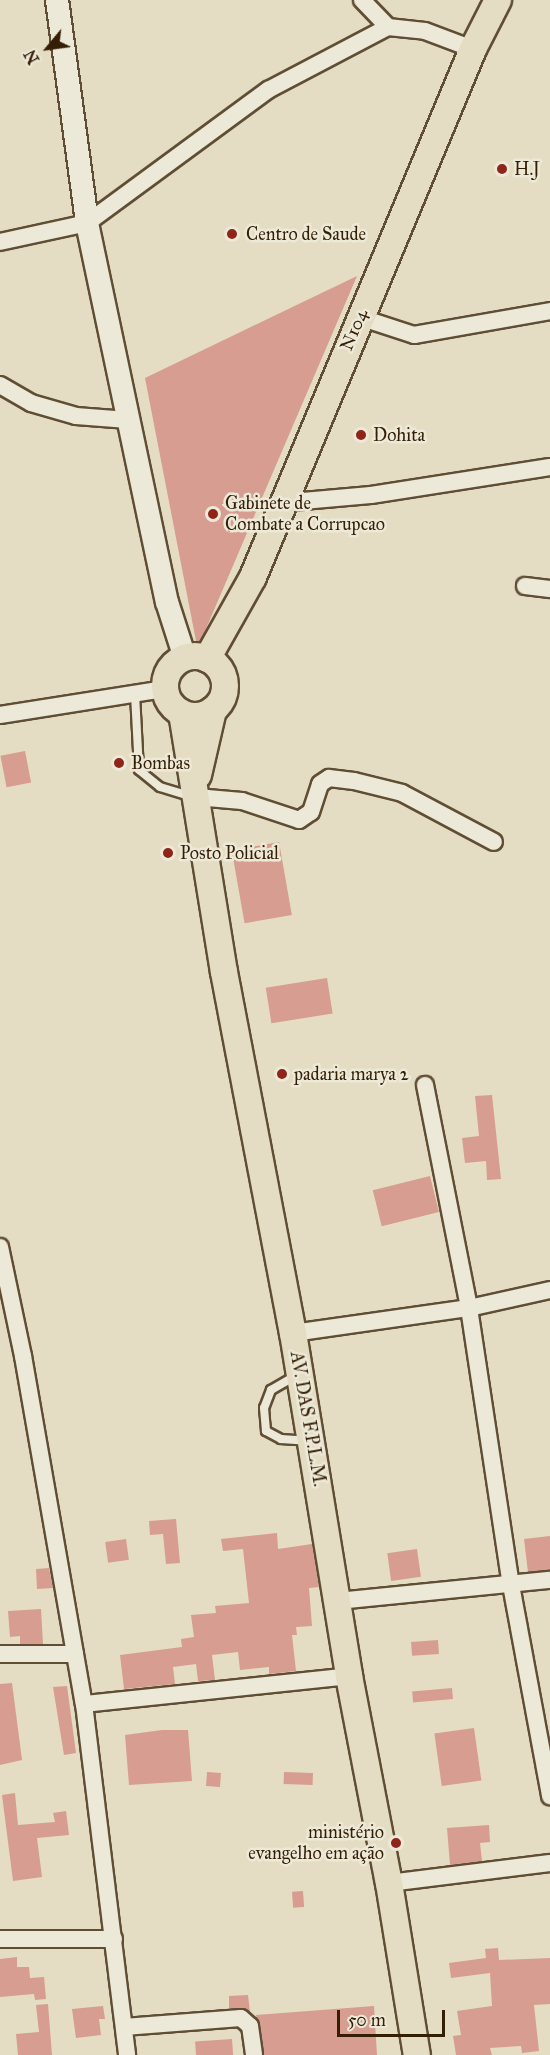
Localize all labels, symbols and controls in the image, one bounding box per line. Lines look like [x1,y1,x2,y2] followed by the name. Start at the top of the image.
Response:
[18,18,78,78] north arrow
[20,46,43,68] text: N
[514,158,540,180] place label: H.J
[495,162,509,176] marker: H.J
[246,223,366,245] place label: Centro de Saude
[223,225,241,243] marker: Centro de Saude
[336,306,372,354] street label: N104
[373,424,425,446] place label: Dohita
[354,428,368,442] marker: Dohita
[225,493,385,536] place label: Gabinete de Combate a Corrupcao
[206,507,220,521] marker: Gabinete de Combate a Corrupcao
[131,752,190,774] place label: Bombas
[112,756,126,770] marker: Bombas
[180,842,279,864] place label: Posto Policial
[161,846,175,860] marker: Posto Policial
[294,1063,409,1085] place label: padaria marya 2
[275,1067,289,1081] marker: padaria marya 2
[285,1350,331,1488] street label: AV. DAS F.P.L.M.
[248,1822,384,1864] place label: ministério evangelho em ação
[389,1836,403,1850] marker: ministério evangelho em ação
[340,1998,448,2036] scale bar
[348,2009,386,2031] text: 50 m

